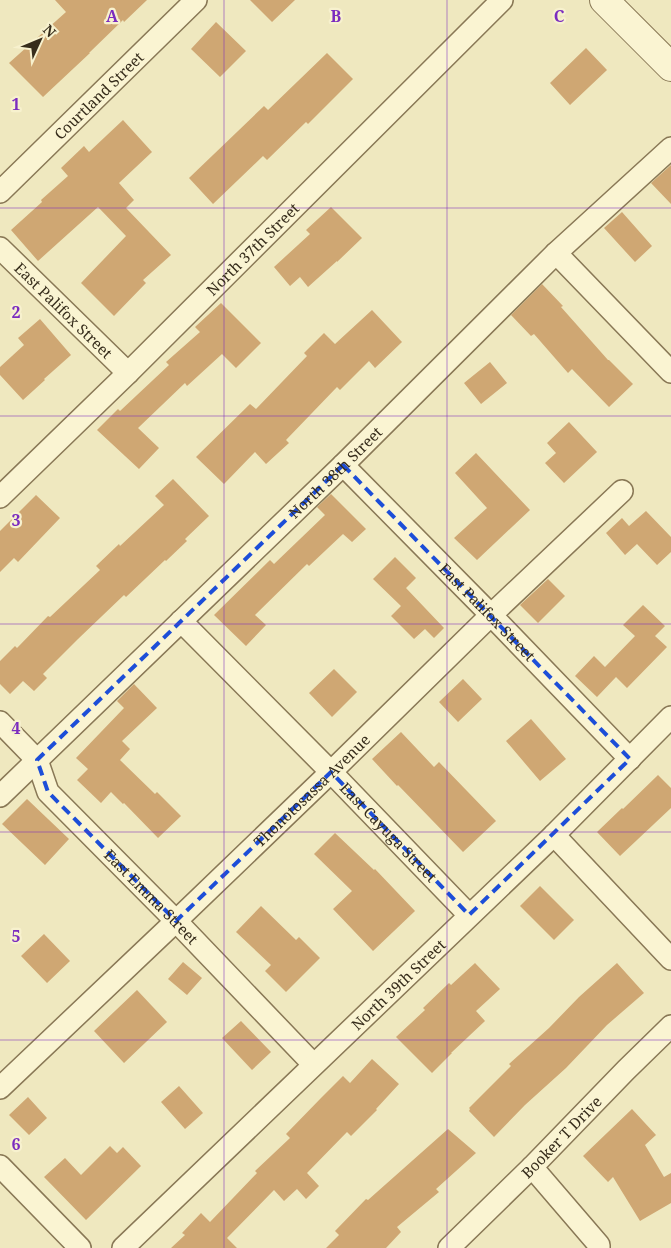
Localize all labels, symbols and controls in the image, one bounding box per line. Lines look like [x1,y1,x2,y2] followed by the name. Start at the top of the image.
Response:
[106,5,119,27] text: A
[331,5,342,27] text: B
[554,5,565,27] text: C
[15,15,65,65] north arrow
[39,20,60,41] text: N
[50,47,148,144] street label: Courtland Street
[11,93,21,115] text: 1
[202,198,303,299] street label: North 37th Street
[10,258,117,363] street label: East Palifox Street
[11,301,21,323] text: 2
[284,422,386,522] street label: North 38th Street
[11,509,21,531] text: 3
[435,559,540,665] street label: East Palifox Street
[11,717,21,739] text: 4
[249,729,374,851] street label: Thonotosassa Avenue
[336,778,442,886] street label: East Cayuga Street
[100,845,203,948] street label: East Emma Street
[11,925,21,947] text: 5
[347,935,450,1034] street label: North 39th Street
[517,1091,606,1182] street label: Booker T Drive
[11,1133,21,1155] text: 6

